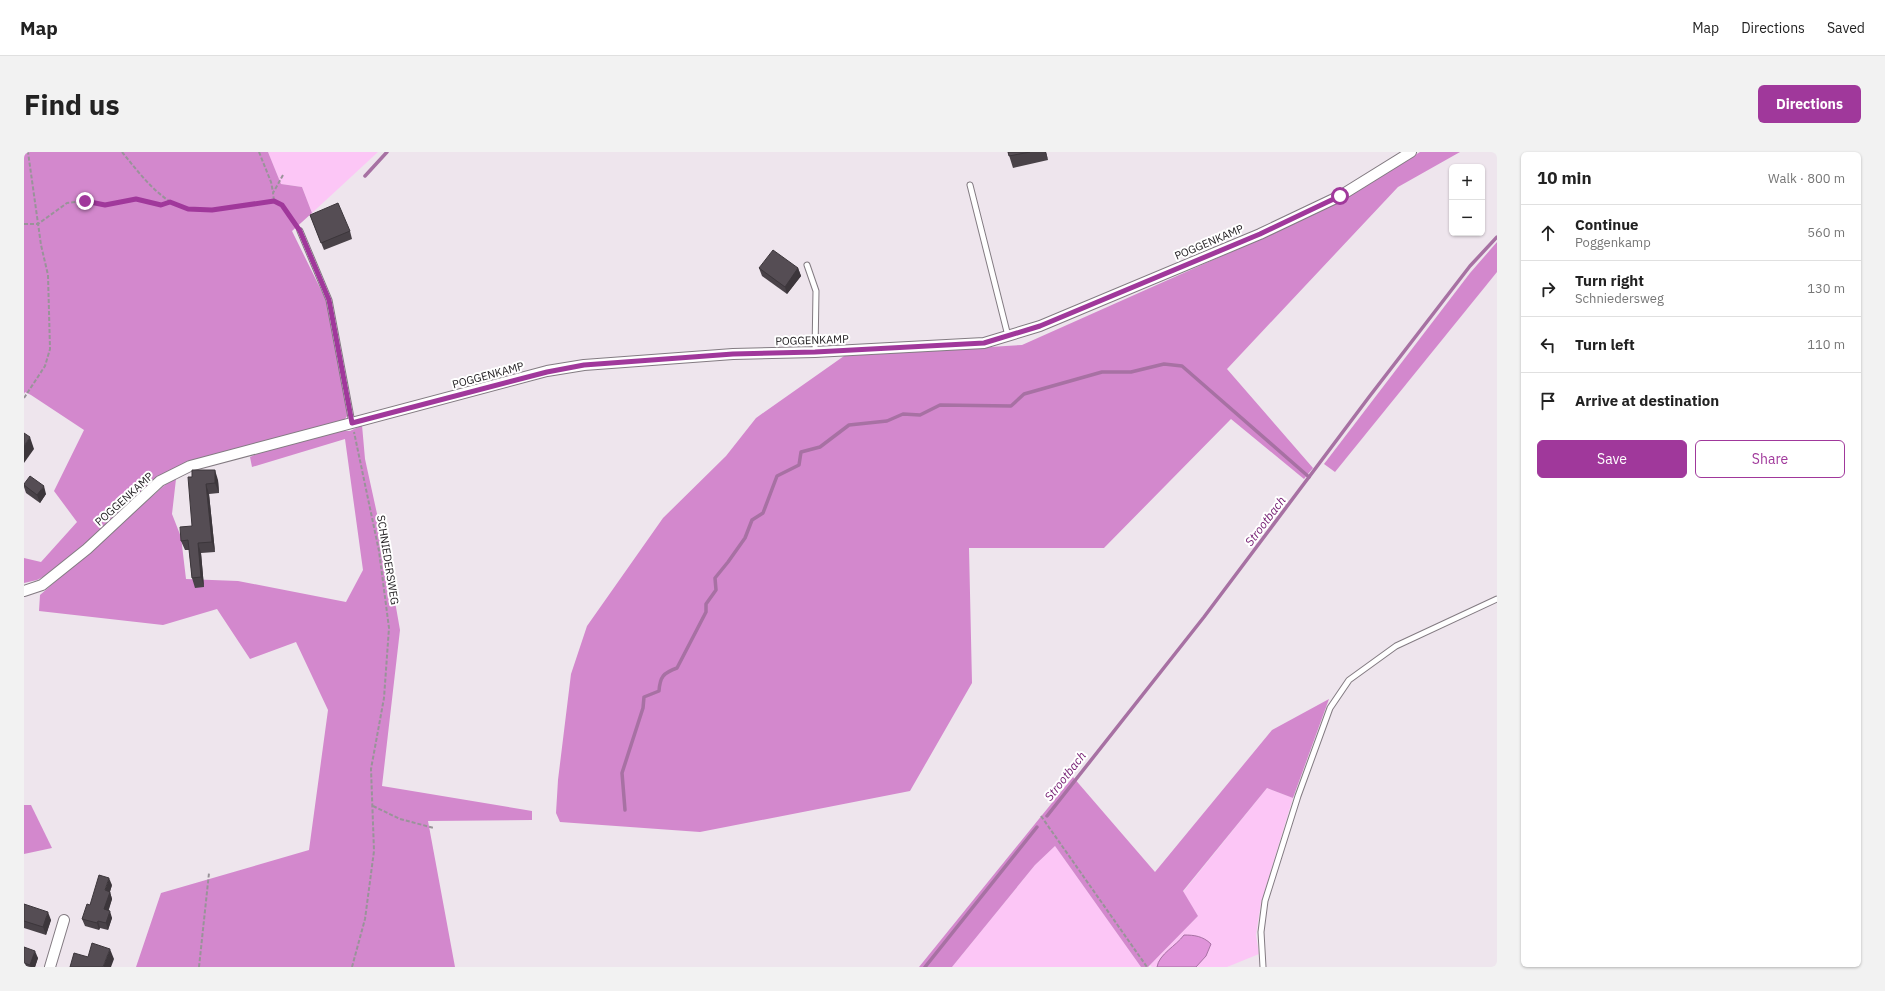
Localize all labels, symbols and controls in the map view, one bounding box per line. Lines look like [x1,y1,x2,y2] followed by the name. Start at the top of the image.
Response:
[20,16,58,40] text: Map
[1692,19,1719,37] text: Map
[1741,19,1805,37] text: Directions
[1827,19,1865,37] text: Saved
[1758,85,1861,123] button: Directions
[24,86,120,123] text: Find us
[1449,164,1485,236] map controls
[1449,164,1485,200] button: +
[1537,167,1592,189] text: 10 min
[1768,170,1845,187] text: Walk · 800 m
[1331,187,1349,205] route start
[76,192,94,210] route end
[1449,200,1485,236] button: −
[1575,215,1639,234] text: Continue
[1172,221,1246,263] street label: POGGENKAMP
[1537,222,1559,244] icon: ahead
[1807,224,1845,241] text: 560 m
[1575,234,1651,251] text: Poggenkamp
[1575,271,1644,290] text: Turn right
[1537,278,1559,300] icon: right
[1807,280,1845,297] text: 130 m
[1575,290,1664,307] text: Schniedersweg
[775,332,849,348] street label: POGGENKAMP
[1537,334,1559,356] icon: left
[1575,335,1635,354] text: Turn left
[1807,336,1845,353] text: 110 m
[451,359,526,391] street label: POGGENKAMP
[1537,390,1559,412] icon: arrive
[1575,391,1719,410] text: Arrive at destination
[1537,440,1687,478] button: Save
[1695,440,1845,478] button: Share
[92,469,156,529] street label: POGGENKAMP
[1241,493,1289,549] water label: Strootbach
[374,514,402,606] street label: SCHNIEDERSWEG
[1041,748,1089,804] water label: Strootbach

